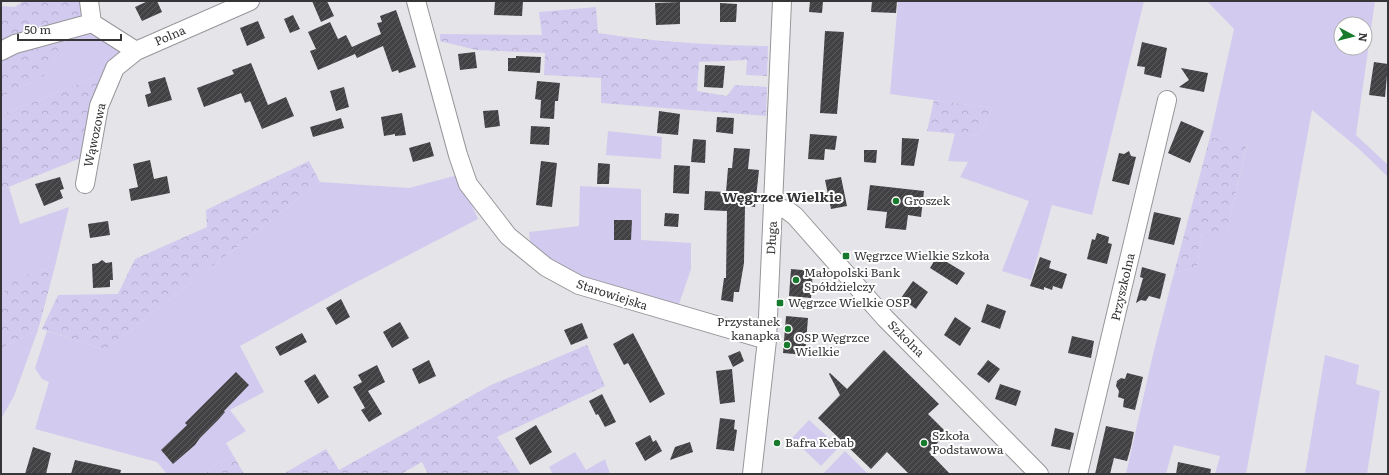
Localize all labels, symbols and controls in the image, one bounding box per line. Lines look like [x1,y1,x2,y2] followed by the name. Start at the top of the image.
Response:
[18,16,121,42] scale bar
[1333,16,1373,56] north arrow
[24,20,51,38] text: 50 m
[151,20,189,50] street label: Polna
[1355,32,1372,43] text: N
[78,100,110,169] street label: Wąwozowa
[722,186,842,206] district label: Węgrzce Wielkie
[904,191,951,209] place label: Groszek
[891,196,901,206] marker: Groszek
[761,220,781,255] street label: Długa
[854,246,990,264] place label: Węgrzce Wielkie Szkoła
[841,251,851,261] marker: Węgrzce Wielkie Szkoła
[1106,251,1139,322] street label: Przyszkolna
[804,263,901,295] place label: Małopolski Bank Spółdzielczy
[574,274,651,314] street label: Starowiejska
[791,275,801,285] marker: Małopolski Bank Spółdzielczy
[788,293,909,311] place label: Węgrzce Wielkie OSP
[775,298,785,308] marker: Węgrzce Wielkie OSP
[717,312,781,344] place label: Przystanek kanapka
[884,316,930,361] street label: Szkolna
[783,324,793,334] marker: Przystanek kanapka
[795,328,870,360] place label: OSP Węgrzce Wielkie
[782,340,792,350] marker: OSP Węgrzce Wielkie
[932,426,1004,458] place label: Szkoła Podstawowa
[785,433,854,451] place label: Bafra Kebab
[772,438,782,448] marker: Bafra Kebab
[919,438,929,448] marker: Szkoła Podstawowa

